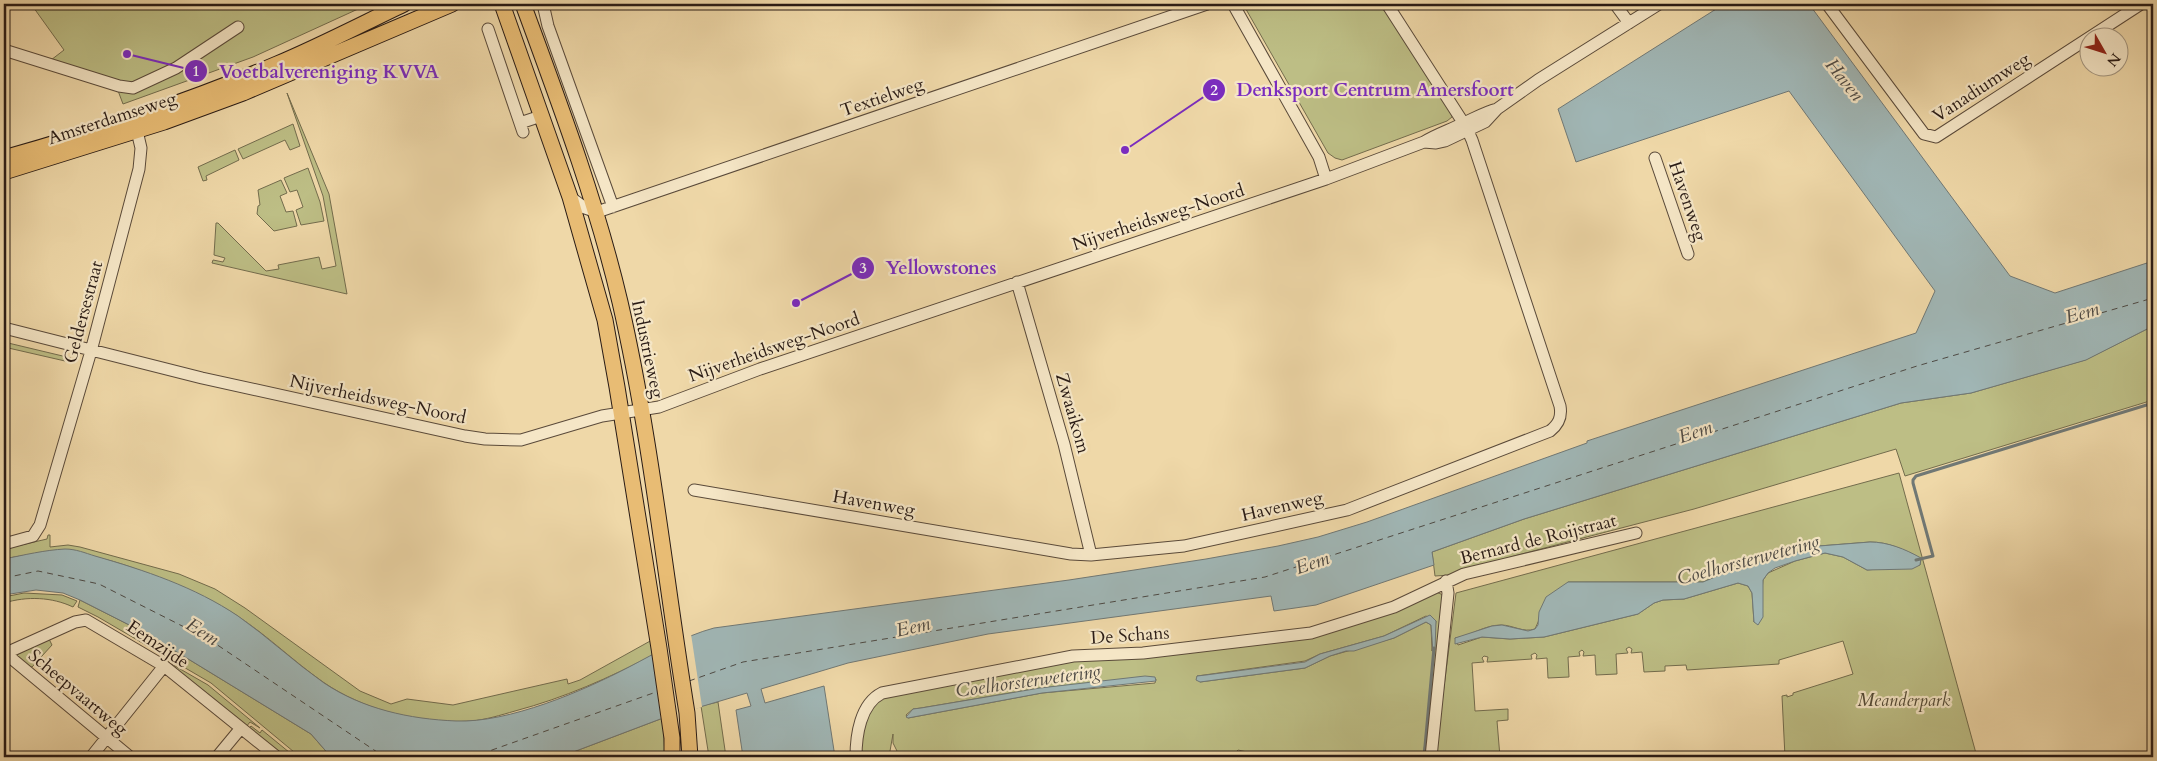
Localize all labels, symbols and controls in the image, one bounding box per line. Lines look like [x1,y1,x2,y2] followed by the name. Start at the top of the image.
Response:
[2080,28,2130,78] north arrow
[1928,46,2036,128] street label: Vanadiumweg
[2103,49,2125,71] text: N
[1819,53,1870,107] water label: Haven
[184,54,449,88] callout: Voetbalvereniging KVVA
[219,59,440,85] text: Voetbalvereniging KVVA
[192,61,200,81] text: 1
[837,71,928,123] street label: Textielweg
[1201,73,1524,107] callout: Denksport Centrum Amersfoort
[1236,77,1514,103] text: Denksport Centrum Amersfoort
[1210,80,1218,100] text: 2
[45,86,181,151] street label: Amsterdamseweg
[1662,158,1713,245] street label: Havenweg
[1069,178,1248,257] street label: Nijverheidsweg-Noord
[851,251,1007,285] callout: Yellowstones
[885,255,997,281] text: Yellowstones
[58,258,109,366] street label: Geldersestraat
[859,258,867,278] text: 3
[2062,296,2103,330] water label: Eem
[625,298,670,402] street label: Industrieweg
[685,306,864,389] street label: Nijverheidsweg-Noord
[287,369,469,430] street label: Nijverheidsweg-Noord
[1049,370,1096,457] street label: Zwaaikom
[1675,414,1716,450] water label: Eem
[831,484,918,523] street label: Havenweg
[1239,485,1326,528] street label: Havenweg
[1457,508,1619,571] street label: Bernard de Roijstraat
[1674,528,1823,591] water label: Coelhorsterwetering
[1292,545,1333,581] water label: Eem
[894,610,933,644] water label: Eem
[181,612,224,652] water label: Eem
[122,614,194,674] street label: Eemzijde
[1090,620,1170,651] street label: De Schans
[23,643,133,742] street label: Scheepvaartweg
[954,658,1103,704] water label: Coelhorsterwetering
[1857,688,1951,713] park label: Meanderpark

